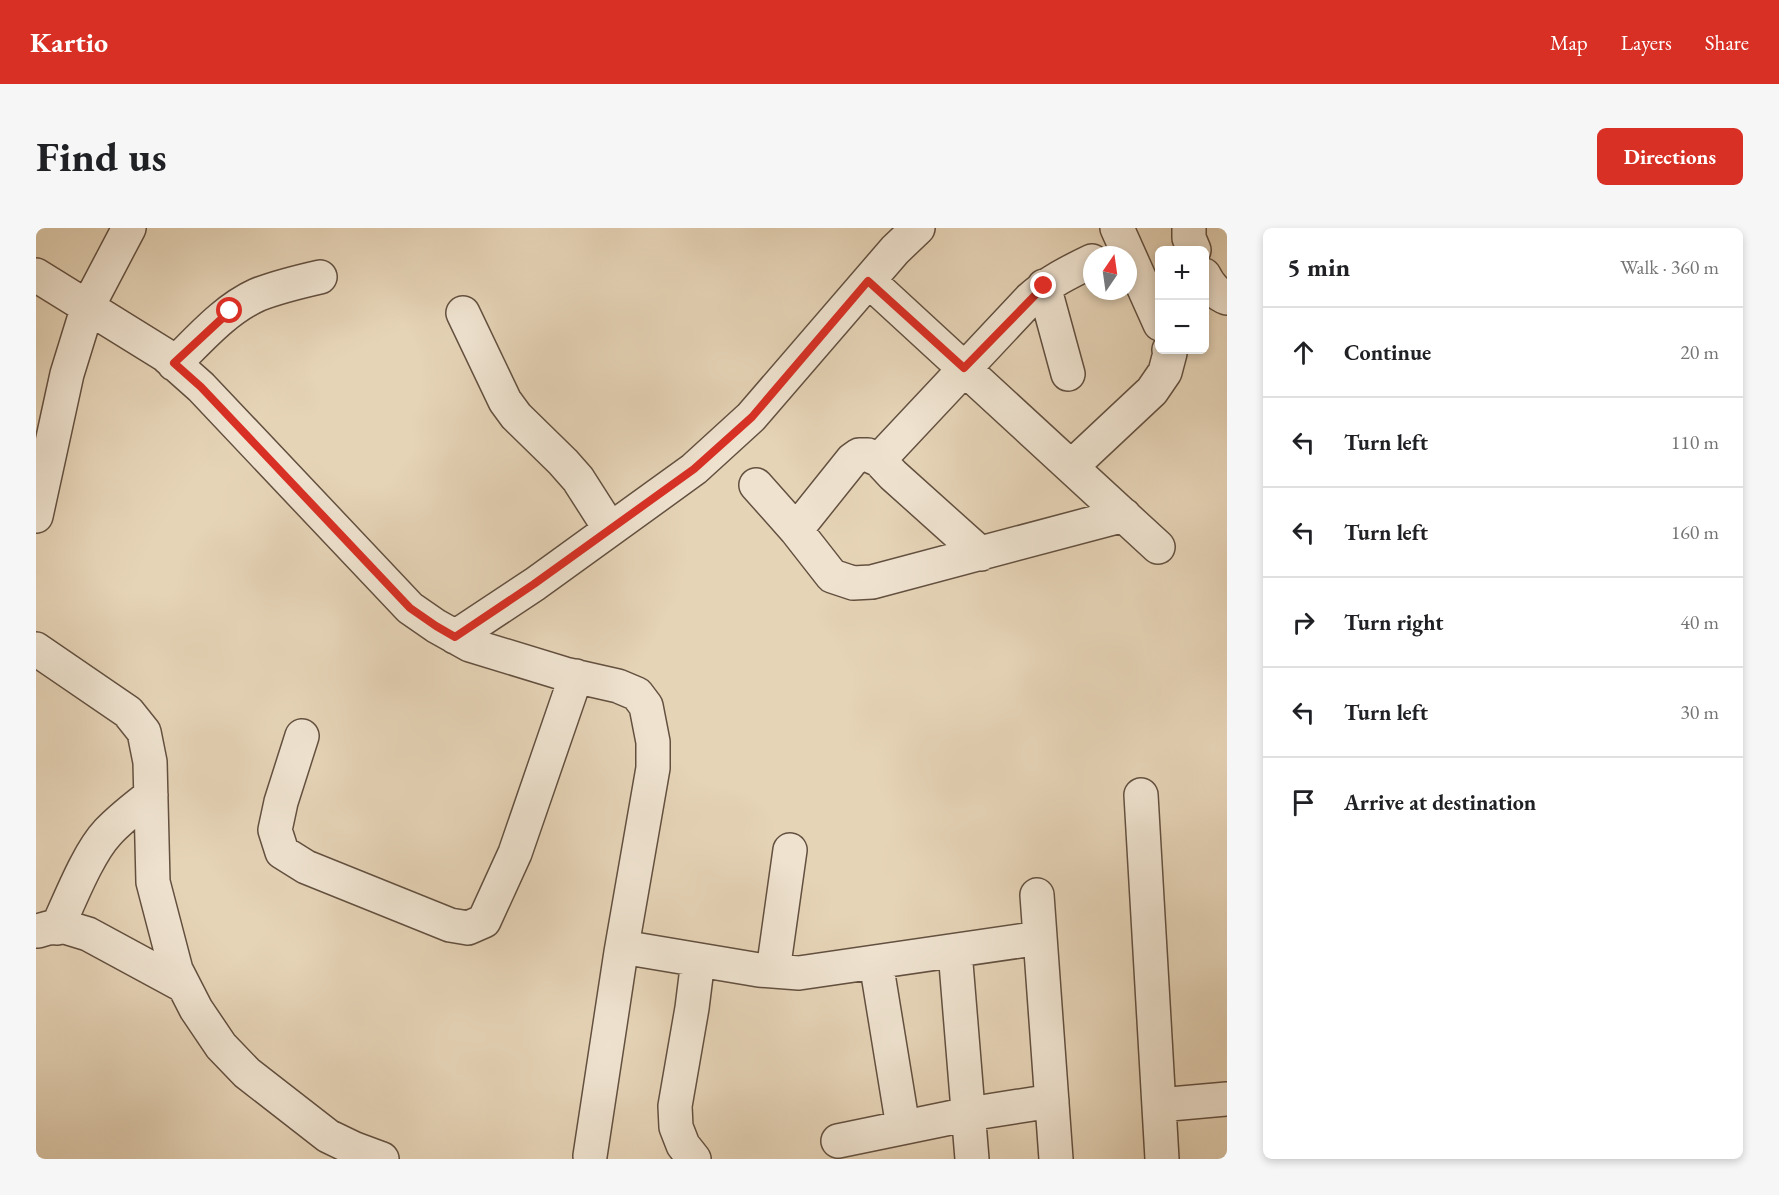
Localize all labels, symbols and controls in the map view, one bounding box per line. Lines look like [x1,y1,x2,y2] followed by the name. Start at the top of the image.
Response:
[30,24,108,60] text: Kartio
[1550,29,1588,56] text: Map
[1621,29,1672,56] text: Layers
[1705,29,1749,56] text: Share
[1597,128,1743,185] button: Directions
[36,129,167,184] text: Find us
[1083,246,1137,300] north arrow
[1155,246,1209,354] map controls
[1155,246,1209,300] button: +
[1287,250,1350,284] text: 5 min
[1620,254,1719,280] text: Walk · 360 m
[1030,272,1056,298] route end
[216,297,242,323] route start
[1155,300,1209,354] button: −
[1287,336,1320,369] icon: ahead
[1344,338,1431,367] text: Continue
[1680,339,1719,365] text: 20 m
[1287,426,1320,459] icon: left
[1344,428,1428,457] text: Turn left
[1671,429,1719,455] text: 110 m
[1287,516,1320,549] icon: left
[1344,518,1428,547] text: Turn left
[1671,519,1719,545] text: 160 m
[1287,606,1320,639] icon: right
[1344,608,1443,637] text: Turn right
[1680,609,1719,635] text: 40 m
[1287,696,1320,729] icon: left
[1344,698,1428,727] text: Turn left
[1680,699,1719,725] text: 30 m
[1287,786,1320,819] icon: arrive
[1344,788,1536,817] text: Arrive at destination

